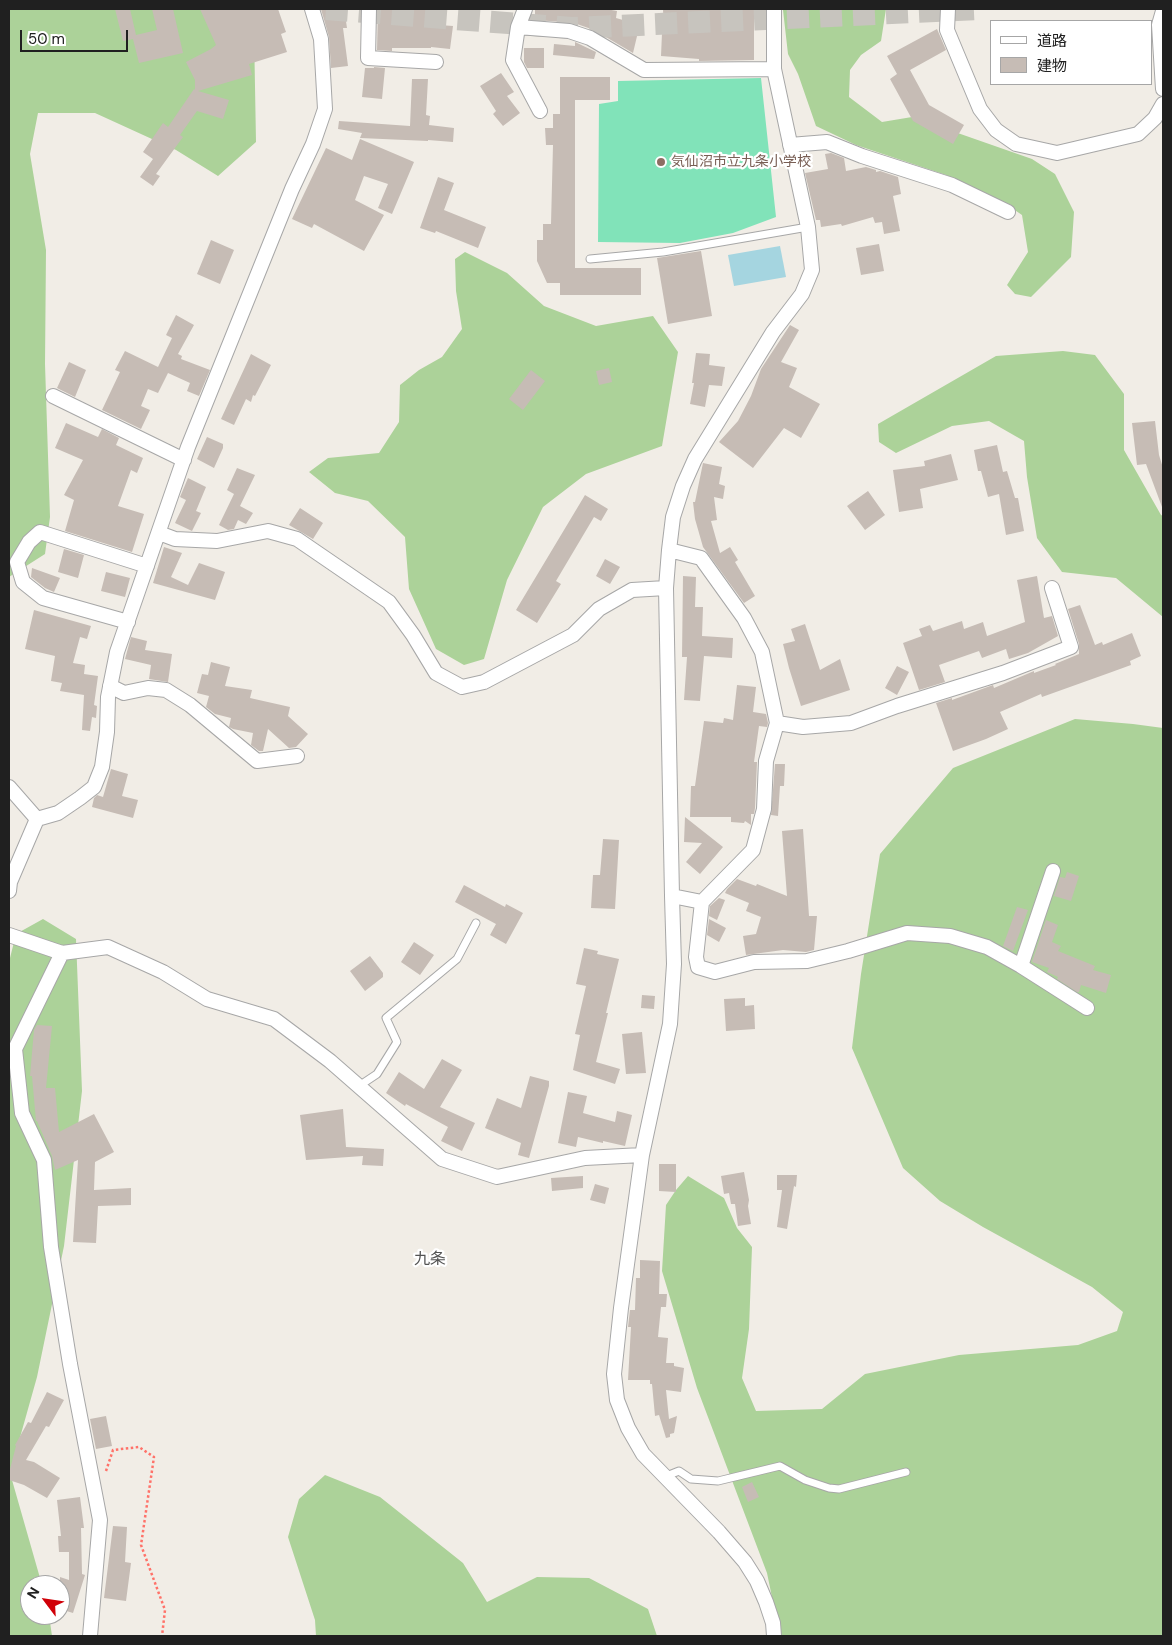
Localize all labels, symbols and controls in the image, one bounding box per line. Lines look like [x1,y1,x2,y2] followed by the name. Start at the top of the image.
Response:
[22,20,130,52] scale bar
[990,20,1152,85] legend
[28,29,65,49] text: 50 m
[1037,31,1067,51] text: 道路
[1037,56,1067,76] text: 建物
[671,154,811,170] place label: 気仙沼市立九条小学校
[655,156,667,168] marker: 気仙沼市立九条小学校
[414,1250,446,1270] district label: 九条
[20,1575,70,1625] north arrow
[23,1584,43,1602] text: N

